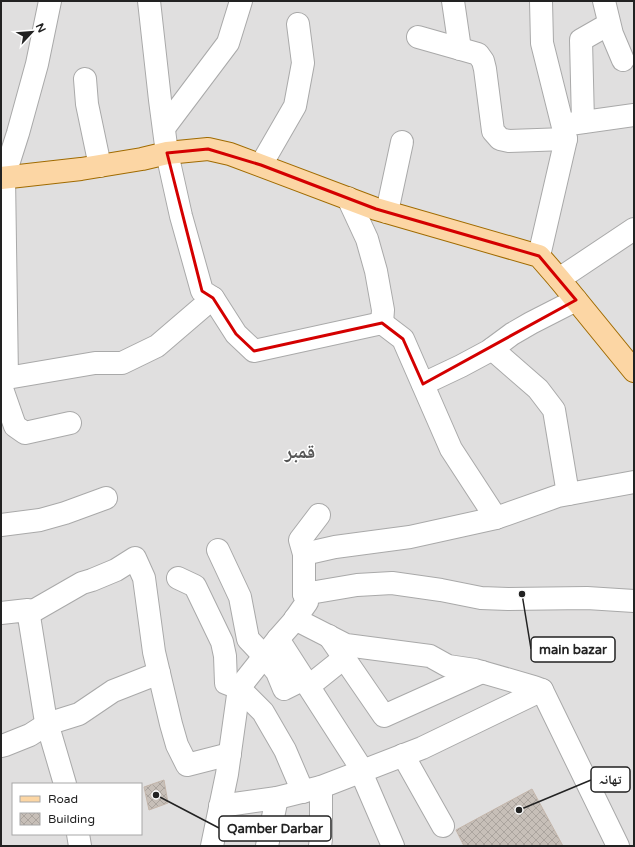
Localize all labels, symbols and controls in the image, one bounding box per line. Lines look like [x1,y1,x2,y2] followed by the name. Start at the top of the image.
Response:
[12,12,52,52] north arrow
[33,21,48,35] text: N
[284,440,315,464] district label: قمبر
[531,637,615,662] callout: main bazar
[539,642,608,658] text: main bazar
[591,767,630,792] callout: تھانہ
[599,772,622,788] text: تھانہ
[12,783,142,835] legend
[48,792,78,806] text: Road
[48,812,95,826] text: Building
[219,816,331,841] callout: Qamber Darbar
[227,821,324,837] text: Qamber Darbar

